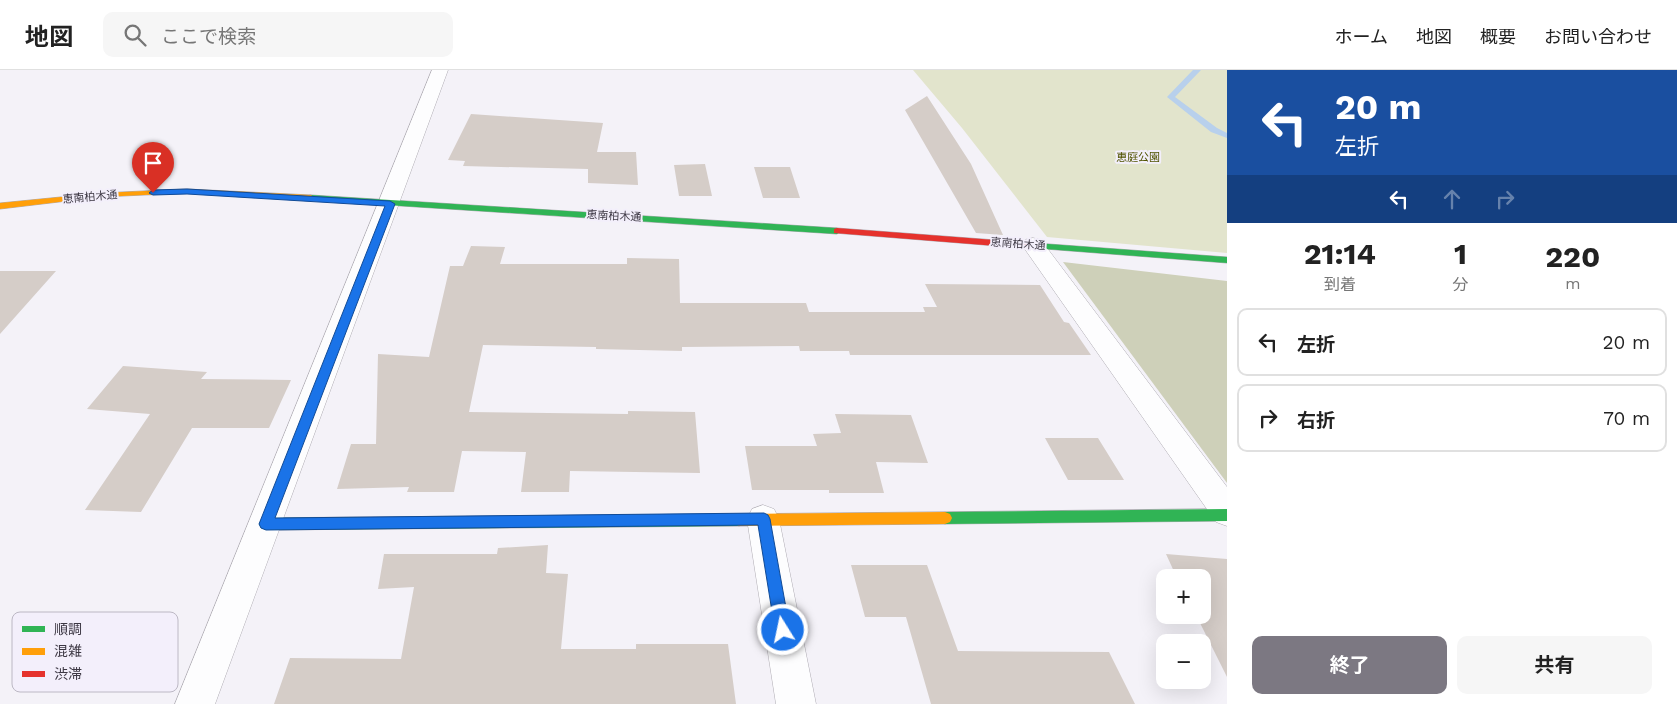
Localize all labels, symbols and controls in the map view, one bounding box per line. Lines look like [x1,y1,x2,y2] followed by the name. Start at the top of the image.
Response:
[103,12,453,57] search box
[121,21,149,49] icon: search
[25,23,73,51] text: 地図
[161,25,256,48] text: ここで検索
[1335,26,1388,47] text: ホーム
[1416,26,1452,47] text: 地図
[1480,26,1516,47] text: 概要
[1544,26,1652,47] text: お問い合わせ
[1335,86,1421,128] text: 20 m
[1252,90,1317,155] icon: left
[1335,134,1379,159] text: 左折
[132,142,174,193] pin
[139,149,167,177] icon: arrive
[1116,151,1160,164] park label: 恵庭公園
[1385,185,1413,213] icon: left
[1438,185,1466,213] icon: ahead
[1491,185,1519,213] icon: right
[62,188,118,206] street label: 恵南柏木通
[586,208,642,224] street label: 恵南柏木通
[990,236,1046,252] street label: 恵南柏木通
[1304,236,1376,271] text: 21:14
[1454,236,1467,271] text: 1
[1545,239,1600,274] text: 220
[1565,274,1580,293] text: m
[1324,275,1356,294] text: 到着
[1453,275,1469,294] text: 分
[1254,328,1282,356] icon: left
[1603,331,1650,354] text: 20 m
[1297,333,1335,356] text: 左折
[1254,404,1282,432] icon: right
[1603,407,1650,430] text: 70 m
[1297,409,1335,432] text: 右折
[1156,569,1211,689] map controls
[1156,569,1211,624] button: +
[756,603,808,655] position arrow
[12,612,178,692] legend
[54,621,82,637] text: 順調
[1156,634,1211,689] button: −
[1252,636,1447,694] button: 終了
[1457,636,1652,694] button: 共有
[54,643,82,659] text: 混雑
[54,666,82,682] text: 渋滞

